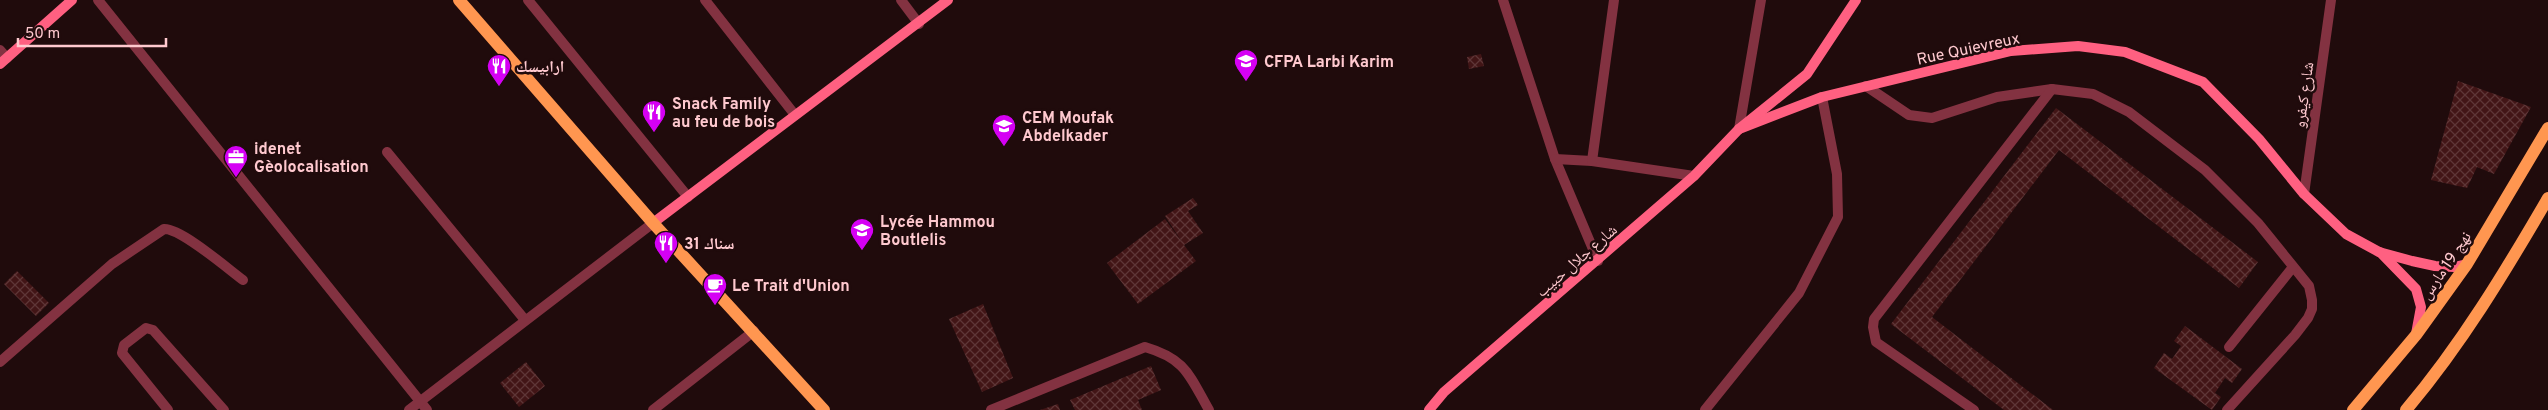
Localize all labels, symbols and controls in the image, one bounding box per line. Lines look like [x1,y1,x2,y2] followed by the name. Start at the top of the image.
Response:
[18,15,165,47] scale bar
[25,25,60,44] text: 50 m
[1915,29,2022,71] street label: Rue Quievreux
[1233,48,1259,82] school or university icon: CFPA Larbi Karim
[486,53,512,87] restaurant icon: ارابيسك
[1264,53,1394,73] place label: CFPA Larbi Karim
[516,58,564,78] place label: ارابيسك
[2290,61,2320,130] street label: شارع كيفرو
[672,95,775,133] place label: Snack Family au feu de bois
[641,99,667,133] restaurant icon: Snack Family au feu de bois
[1022,109,1114,147] place label: CEM Moufak Abdelkader
[991,113,1017,147] school or university icon: CEM Moufak Abdelkader
[254,140,369,178] place label: idenet Gèolocalisation
[223,144,249,178] office icon: idenet Gèolocalisation
[880,213,995,251] place label: Lycée Hammou Boutlelis
[849,217,875,251] school or university icon: Lycée Hammou Boutlelis
[1533,221,1622,302] street label: شارع جلال حبيب
[2417,228,2477,304] street label: نهج 19 مارس
[653,230,679,264] restaurant icon: سناك 31
[684,235,734,255] place label: سناك 31
[702,272,728,306] cafe icon: Le Trait d'Union
[732,277,850,297] place label: Le Trait d'Union

